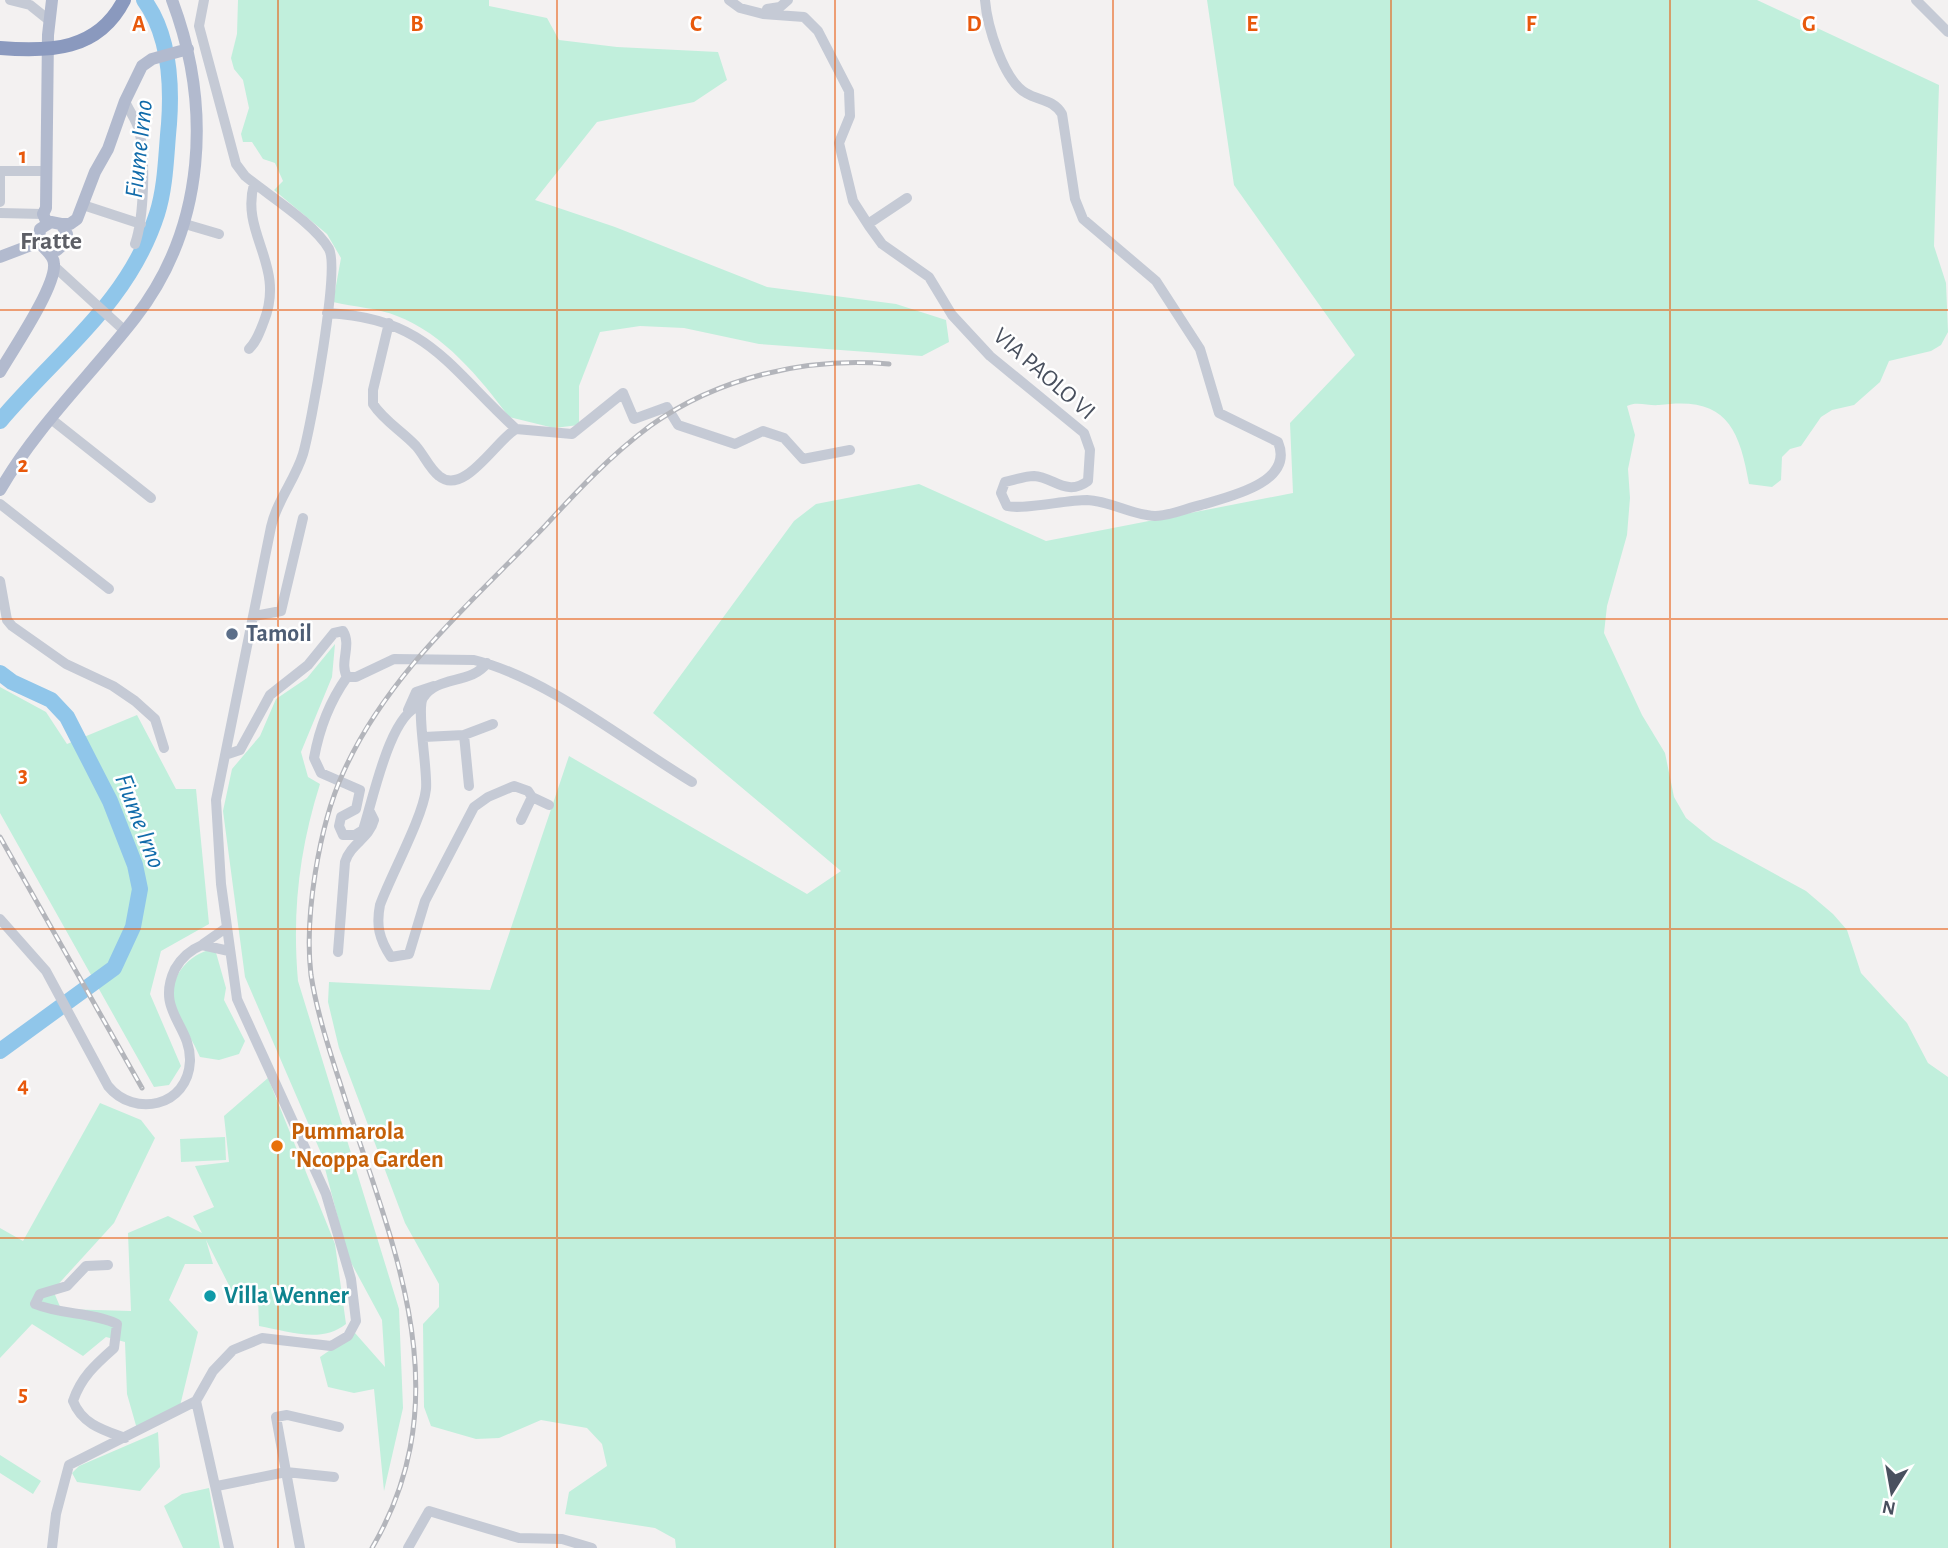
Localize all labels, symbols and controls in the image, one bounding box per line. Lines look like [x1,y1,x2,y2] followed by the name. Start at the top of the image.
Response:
[132,13,146,36] text: A
[410,13,424,36] text: B
[690,13,702,36] text: C
[966,13,982,36] text: D
[1246,13,1258,36] text: E
[1526,13,1537,36] text: F
[1802,13,1816,36] text: G
[121,99,157,199] water label: Fiume Irno
[19,145,27,168] text: 1
[20,228,82,254] district label: Fratte
[989,324,1099,424] street label: VIA PAOLO VI
[18,454,29,477] text: 2
[246,622,312,646] place label: Tamoil
[224,626,240,642] marker: Tamoil
[18,764,28,787] text: 3
[110,770,170,872] water label: Fiume Irno
[17,1074,29,1097] text: 4
[291,1120,444,1172] place label: Pummarola 'Ncoppa Garden
[269,1138,285,1154] marker: Pummarola 'Ncoppa Garden
[224,1284,350,1308] place label: Villa Wenner
[202,1288,218,1304] marker: Villa Wenner
[18,1383,28,1406] text: 5
[1857,1457,1927,1527] north arrow
[1881,1497,1897,1518] text: N

